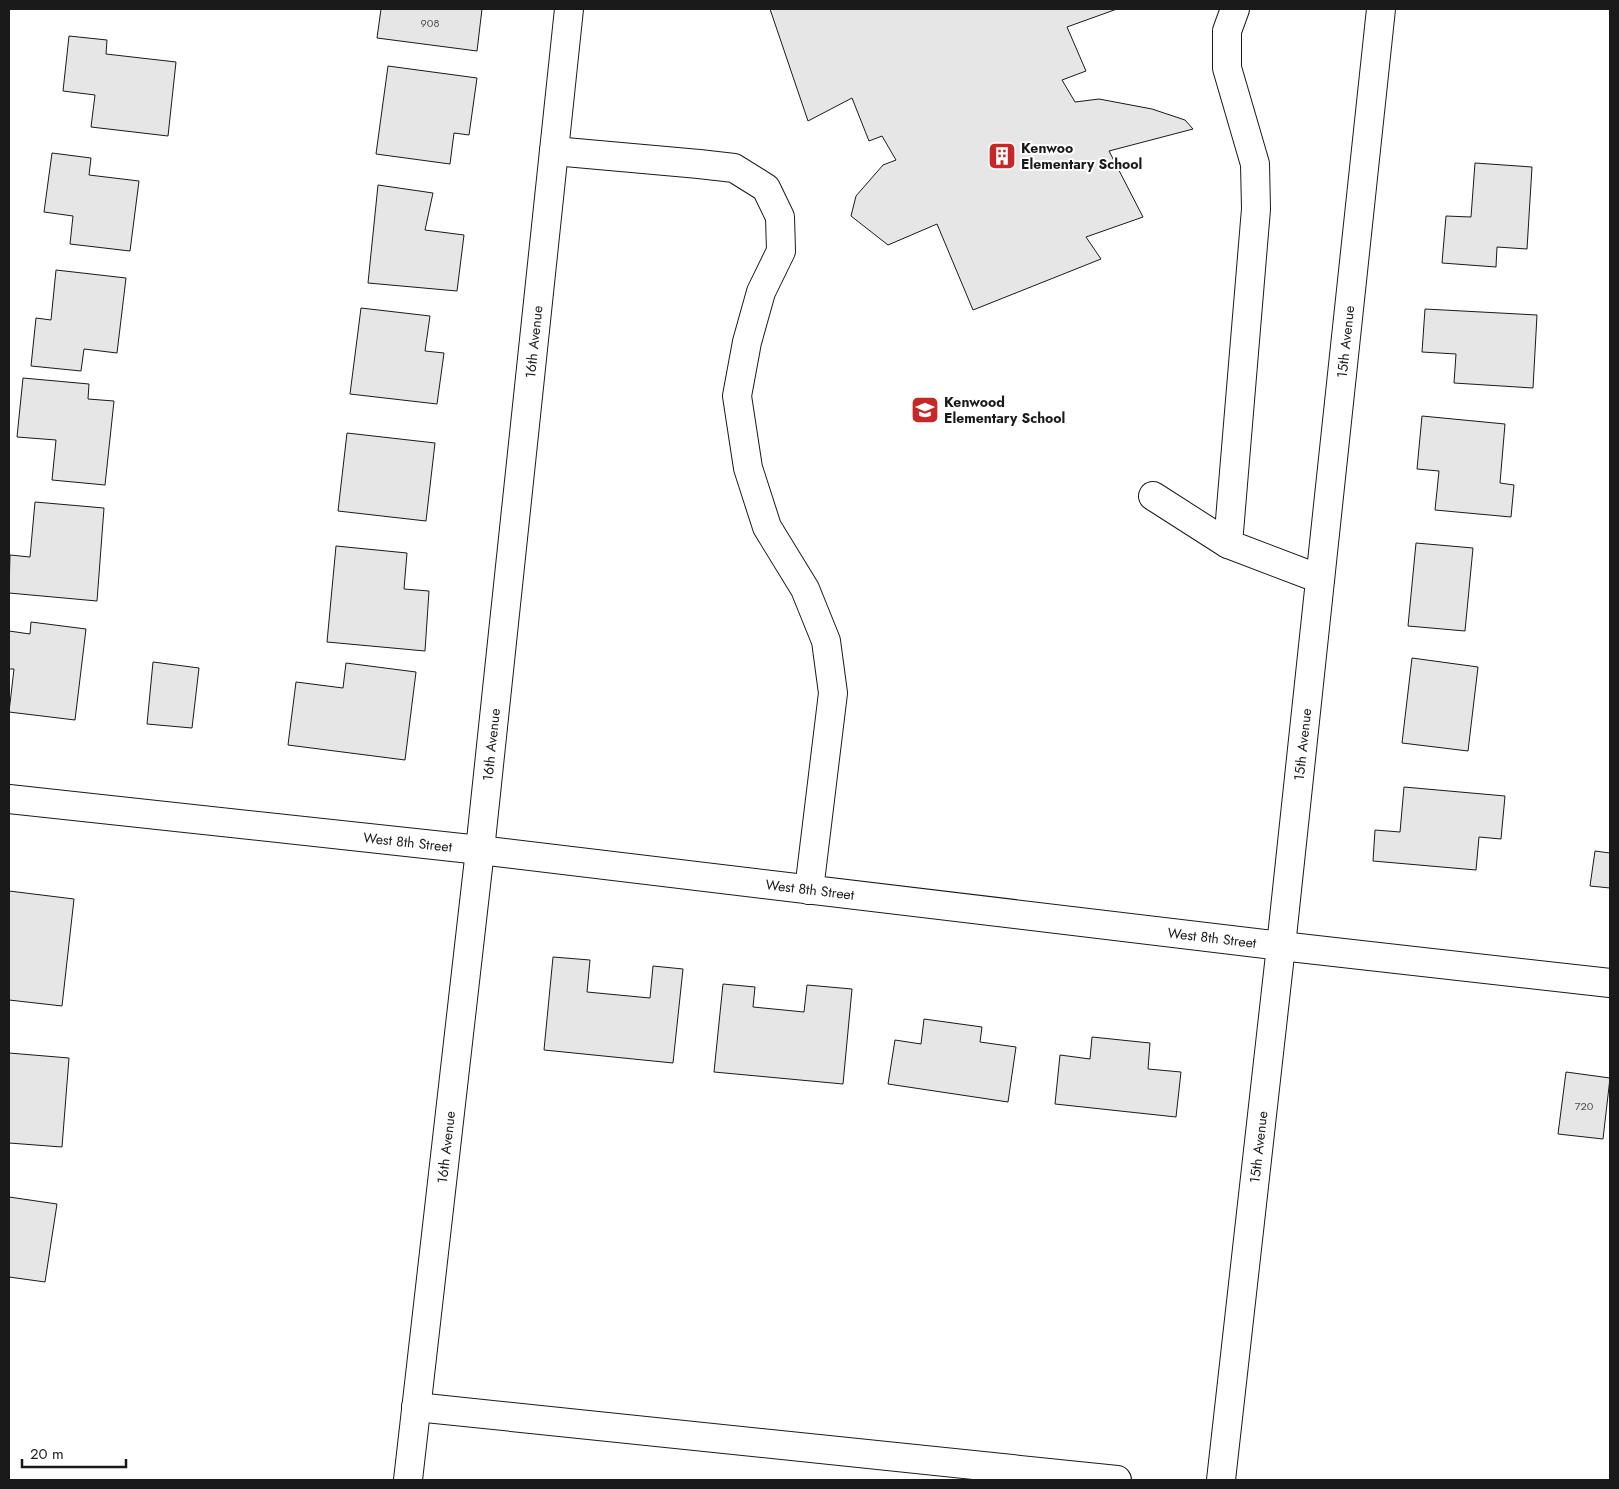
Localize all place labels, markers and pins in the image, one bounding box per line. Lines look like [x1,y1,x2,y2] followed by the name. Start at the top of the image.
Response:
[1021,138,1142,174] place label: Kenwoo Elementary School
[987,141,1017,171] building icon: Kenwoo Elementary School
[944,392,1065,428] place label: Kenwood Elementary School
[910,395,940,425] school or university icon: Kenwood Elementary School

